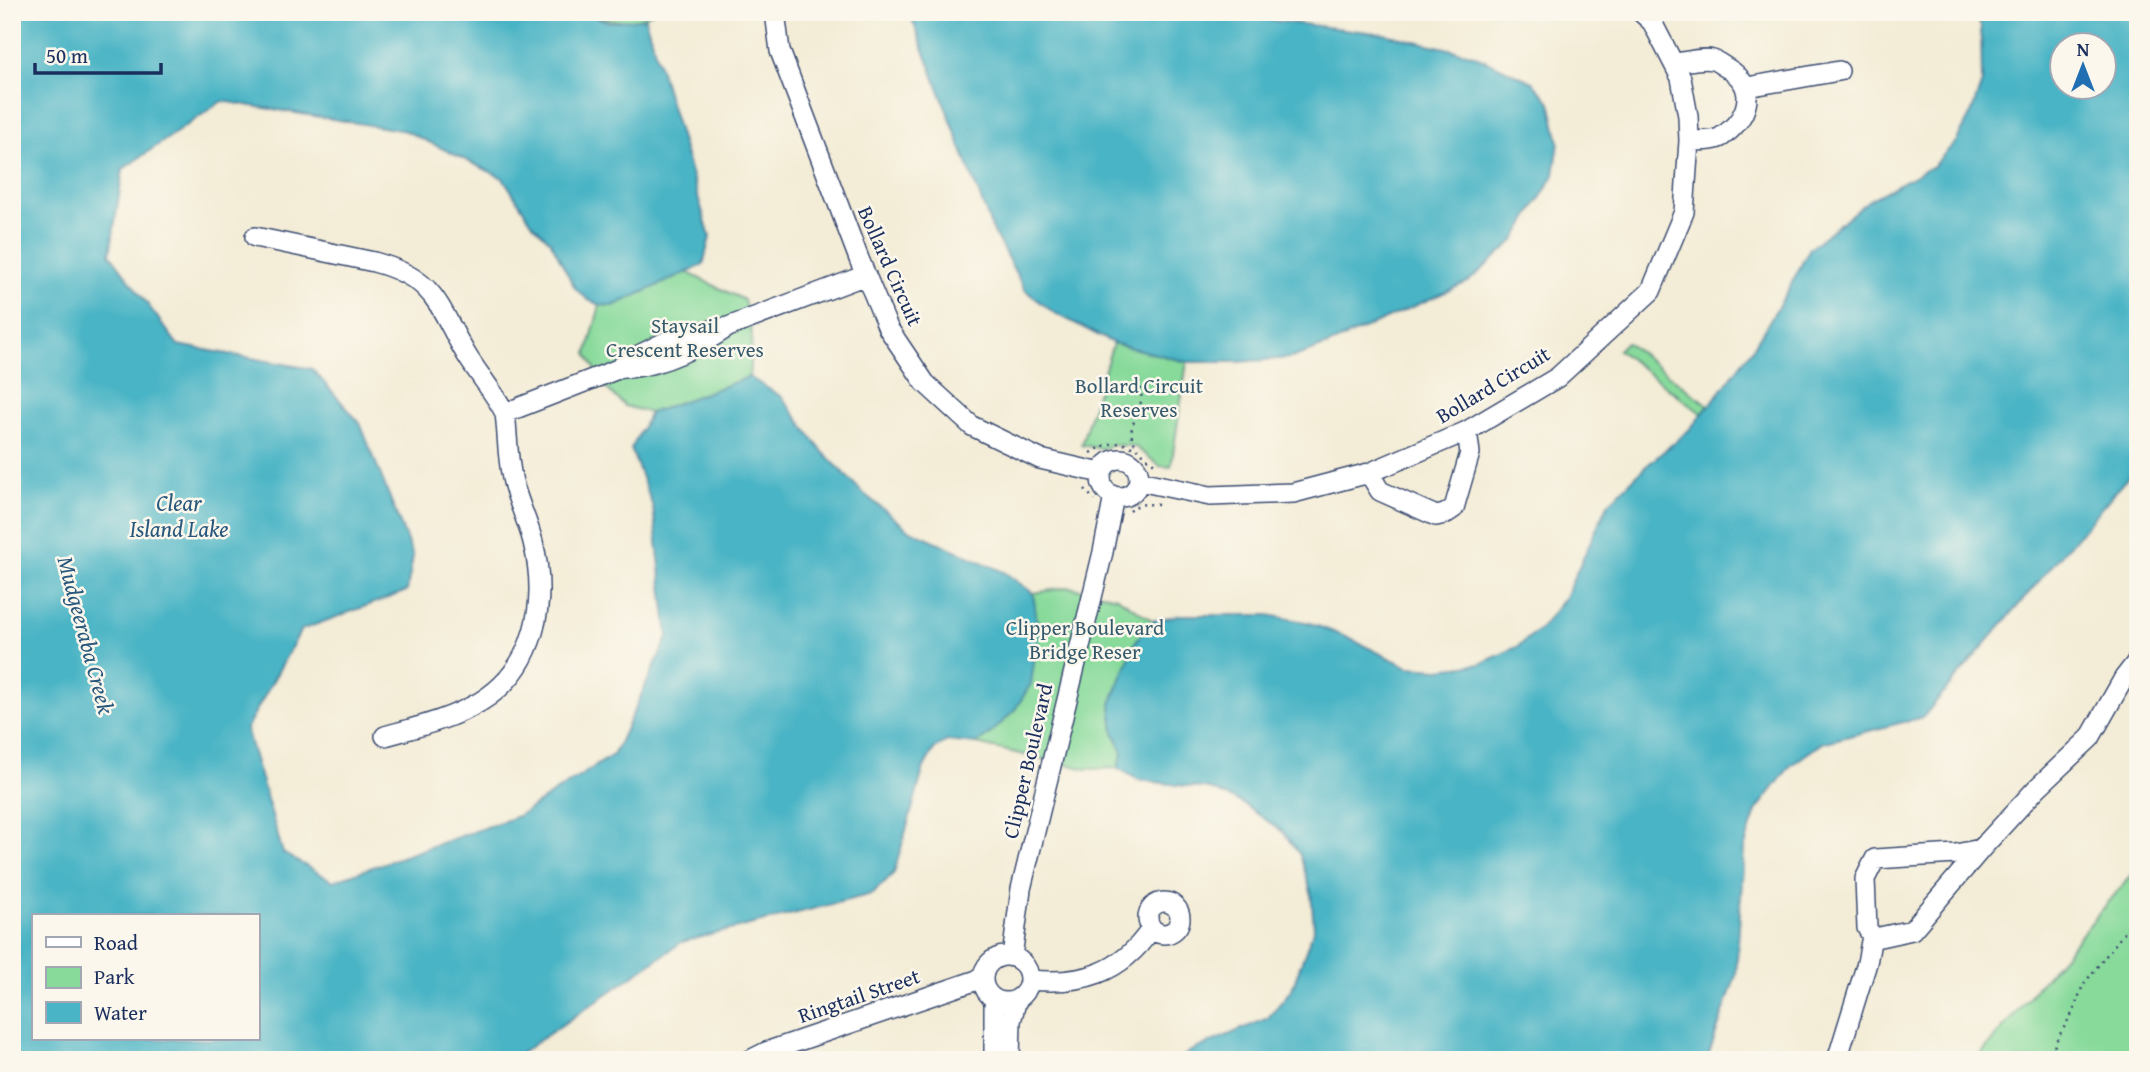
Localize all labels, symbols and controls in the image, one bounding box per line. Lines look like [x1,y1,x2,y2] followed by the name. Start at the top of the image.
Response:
[35,32,161,76] scale bar
[2048,32,2118,102] north arrow
[2077,35,2090,63] text: N
[46,40,88,71] text: 50 m
[850,201,931,331] street label: Bollard Circuit
[606,310,764,365] park label: Staysail Crescent Reserves
[1430,338,1556,431] street label: Bollard Circuit
[1075,370,1204,425] park label: Bollard Circuit Reserves
[129,486,229,545] water label: Clear Island Lake
[50,552,124,718] water label: Mudgeeraba Creek
[1006,612,1165,667] park label: Clipper Boulevard Bridge Reser
[995,679,1061,842] street label: Clipper Boulevard
[32,914,259,1040] legend
[94,927,139,958] text: Road
[794,960,925,1031] street label: Ringtail Street
[94,961,135,992] text: Park
[94,997,147,1028] text: Water

